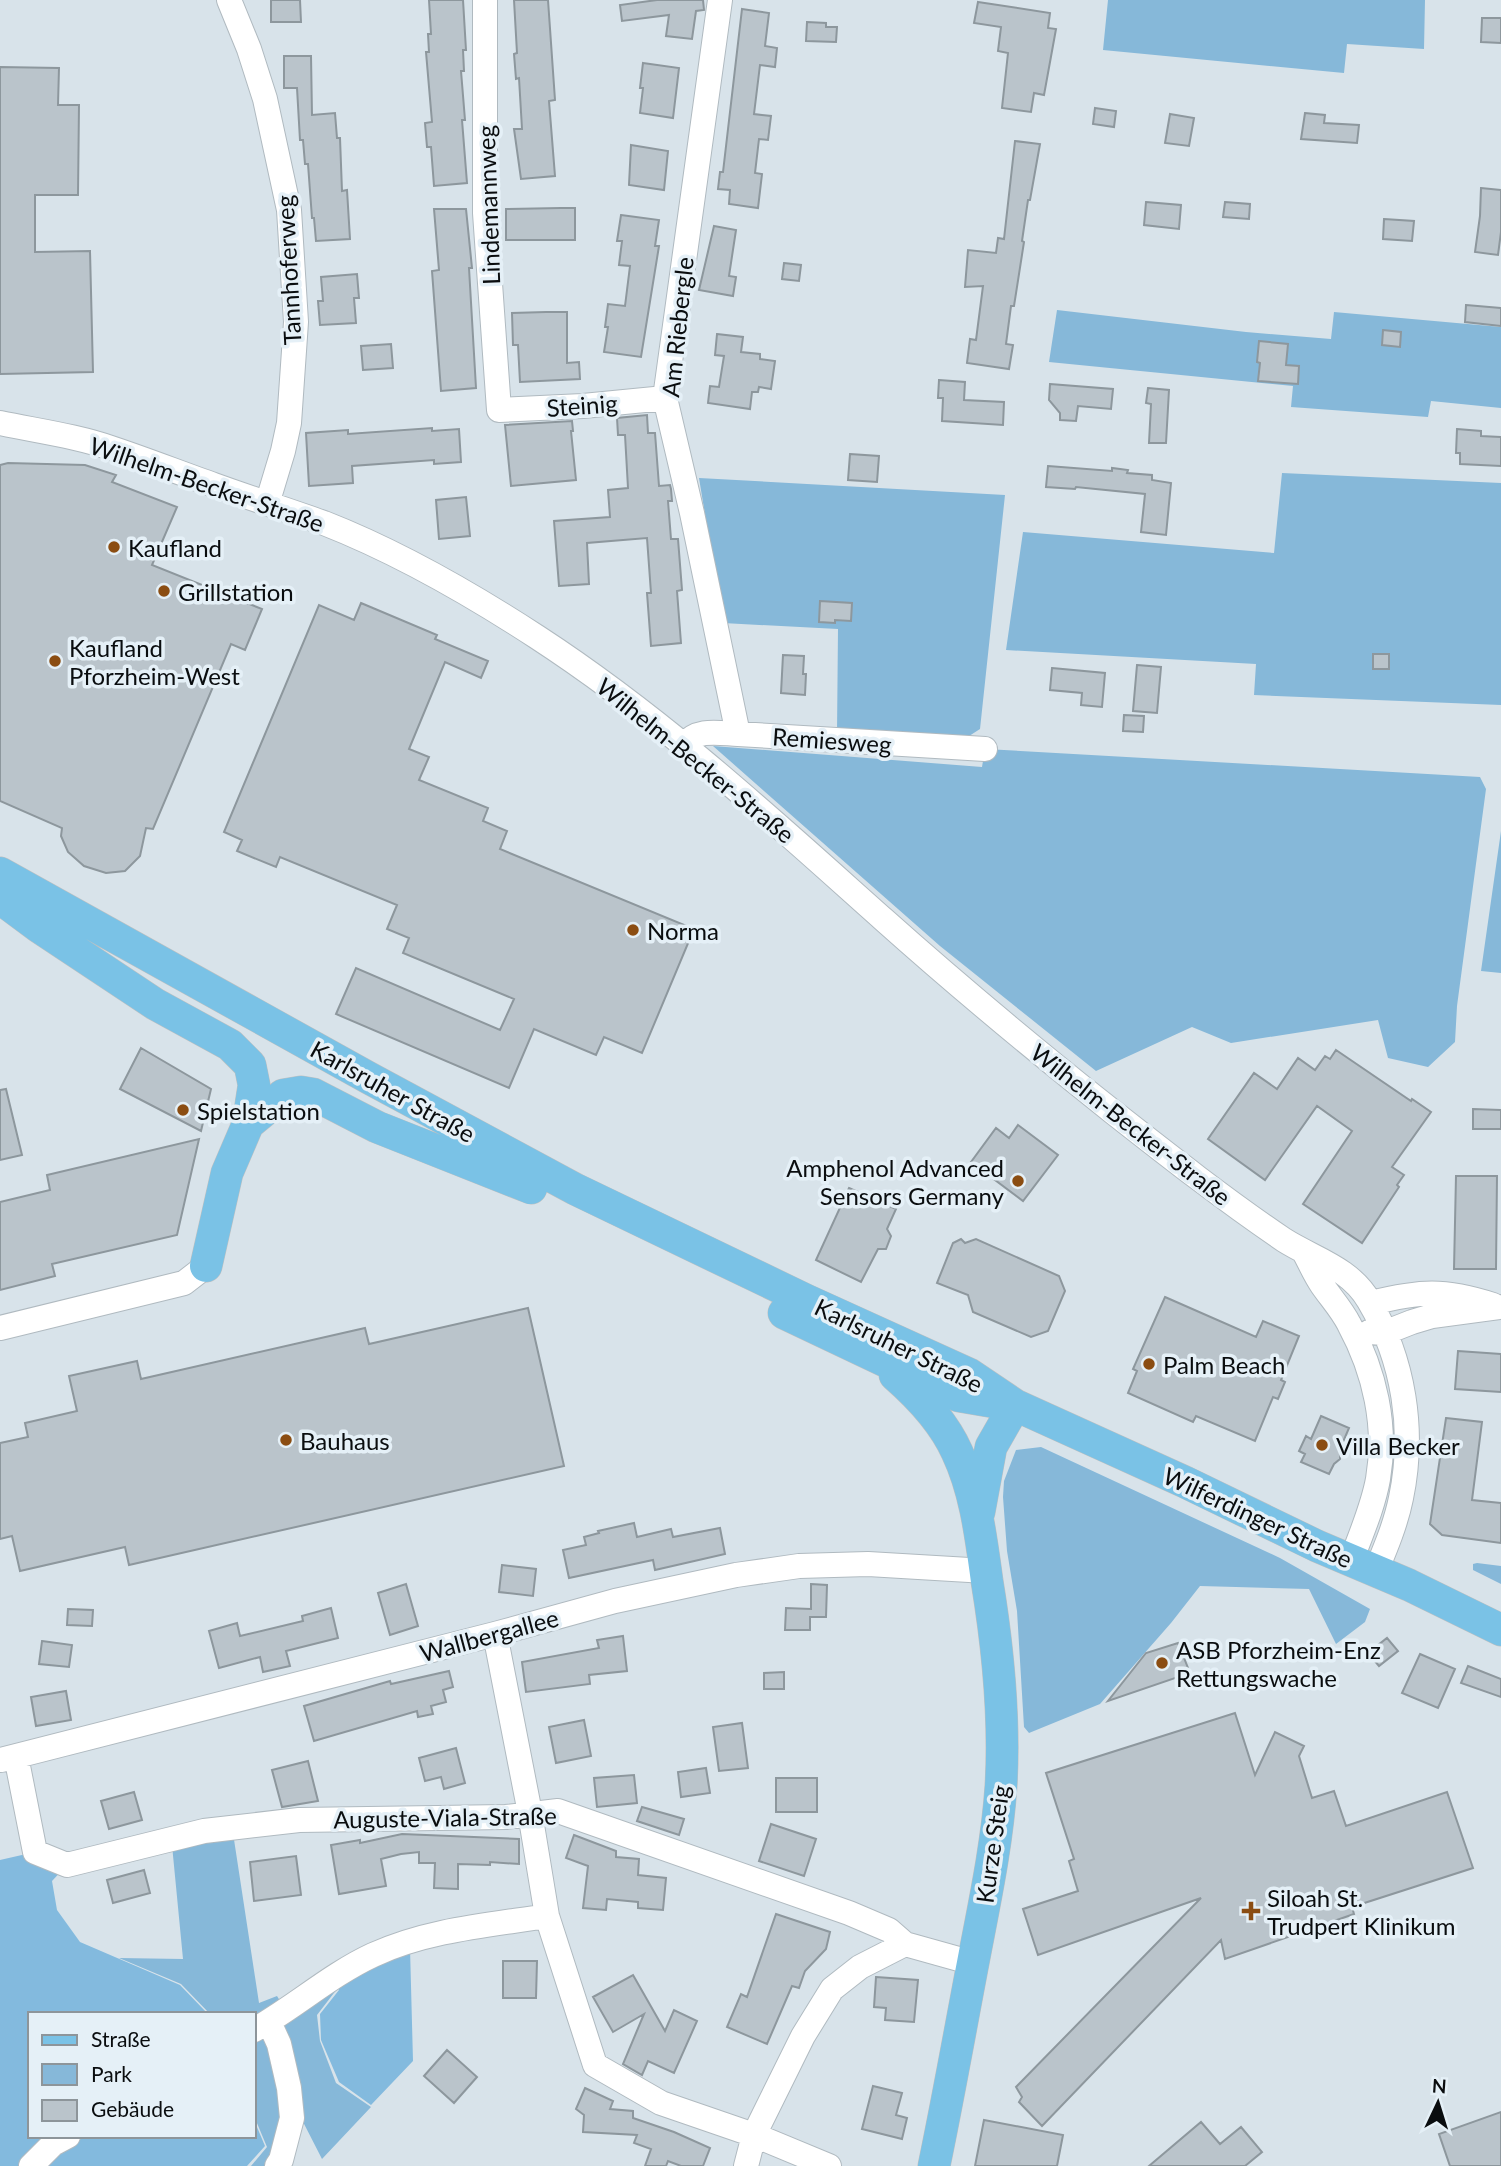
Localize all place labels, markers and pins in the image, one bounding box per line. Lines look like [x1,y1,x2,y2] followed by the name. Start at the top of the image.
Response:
[128,533,222,562] place label: Kaufland
[106,539,122,555] marker: Kaufland
[178,577,294,606] place label: Grillstation
[156,583,172,599] marker: Grillstation
[69,633,240,690] place label: Kaufland Pforzheim-West
[47,653,63,669] marker: Kaufland Pforzheim-West
[647,916,719,945] place label: Norma
[625,922,641,938] marker: Norma
[197,1096,320,1125] place label: Spielstation
[175,1102,191,1118] marker: Spielstation
[786,1153,1005,1210] place label: Amphenol Advanced Sensors Germany
[1010,1173,1026,1189] marker: Amphenol Advanced Sensors Germany
[1163,1350,1285,1379] place label: Palm Beach
[1141,1356,1157,1372] marker: Palm Beach
[300,1426,390,1455] place label: Bauhaus
[1336,1431,1460,1460] place label: Villa Becker
[278,1432,294,1448] marker: Bauhaus
[1314,1437,1330,1453] marker: Villa Becker
[1176,1635,1381,1692] place label: ASB Pforzheim-Enz Rettungswache
[1154,1655,1170,1671] marker: ASB Pforzheim-Enz Rettungswache
[1267,1883,1456,1940] place label: Siloah St. Trudpert Klinikum
[1241,1901,1261,1921] marker: Siloah St. Trudpert Klinikum

